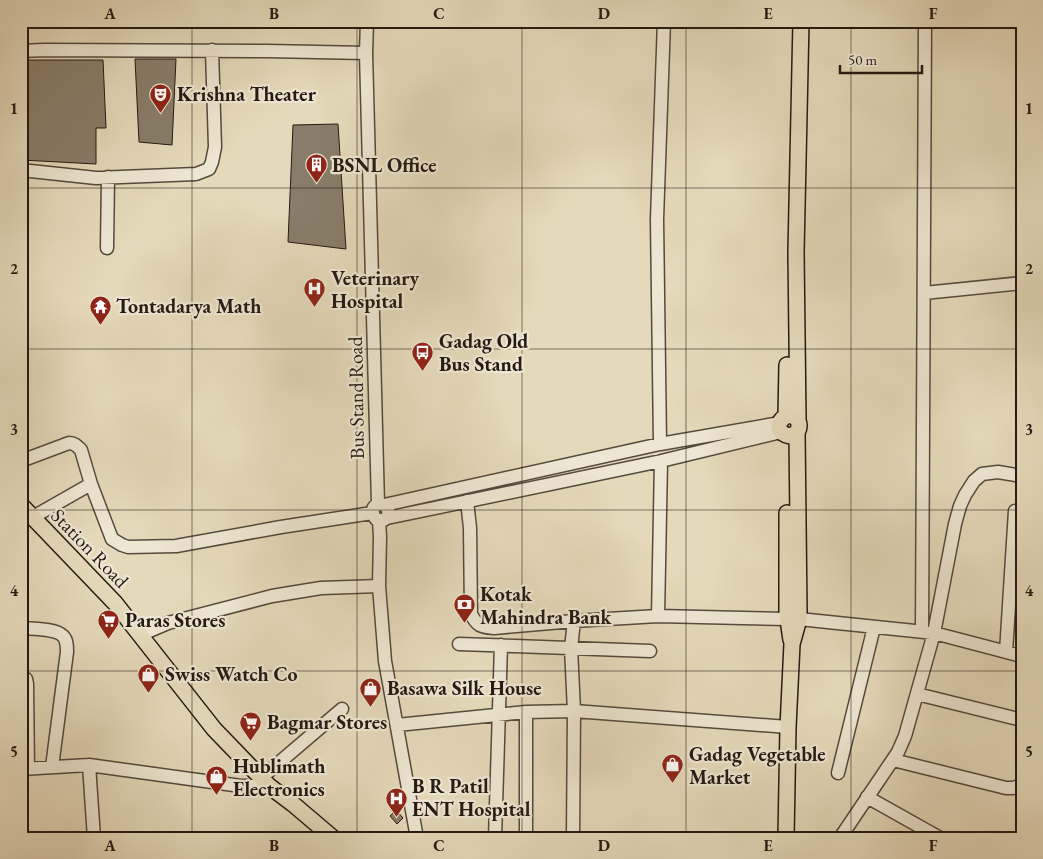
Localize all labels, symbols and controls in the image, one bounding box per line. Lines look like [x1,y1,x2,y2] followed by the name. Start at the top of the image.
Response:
[103,3,116,24] text: A
[269,3,279,24] text: B
[433,3,445,24] text: C
[598,3,610,24] text: D
[763,3,773,24] text: E
[929,3,938,24] text: F
[840,42,923,74] scale bar
[848,50,877,69] text: 50 m
[177,81,317,107] place label: Krishna Theater
[149,82,173,113] theatre icon: Krishna Theater
[10,98,18,119] text: 1
[1025,98,1033,119] text: 1
[332,152,437,178] place label: BSNL Office
[304,153,328,184] building icon: BSNL Office
[10,258,19,279] text: 2
[1025,258,1034,279] text: 2
[331,265,420,314] place label: Veterinary Hospital
[303,277,327,308] hospital icon: Veterinary Hospital
[116,293,261,319] place label: Tontadarya Math
[88,294,112,325] temple icon: Tontadarya Math
[439,328,528,377] place label: Gadag Old Bus Stand
[342,335,370,460] street label: Bus Stand Road
[411,340,435,371] bus stop icon: Gadag Old Bus Stand
[10,419,18,440] text: 3
[1025,419,1033,440] text: 3
[46,503,135,594] street label: Station Road
[10,580,19,601] text: 4
[1025,580,1034,601] text: 4
[480,581,613,630] place label: Kotak Mahindra Bank
[452,593,476,624] bank icon: Kotak Mahindra Bank
[125,607,225,633] place label: Paras Stores
[97,608,121,639] supermarket icon: Paras Stores
[165,661,298,687] place label: Swiss Watch Co
[137,662,161,693] shop icon: Swiss Watch Co
[387,675,542,701] place label: Basawa Silk House
[359,676,383,707] shop icon: Basawa Silk House
[267,709,387,735] place label: Bagmar Stores
[239,710,263,741] supermarket icon: Bagmar Stores
[10,741,18,762] text: 5
[689,741,826,790] place label: Gadag Vegetable Market
[1025,741,1033,762] text: 5
[233,753,325,802] place label: Hublimath Electronics
[661,753,685,784] shop icon: Gadag Vegetable Market
[205,765,229,796] shop icon: Hublimath Electronics
[412,773,531,822] place label: B R Patil ENT Hospital
[384,786,408,817] hospital icon: B R Patil ENT Hospital
[103,835,116,856] text: A
[269,835,279,856] text: B
[433,835,445,856] text: C
[598,835,610,856] text: D
[763,835,773,856] text: E
[929,835,938,856] text: F

